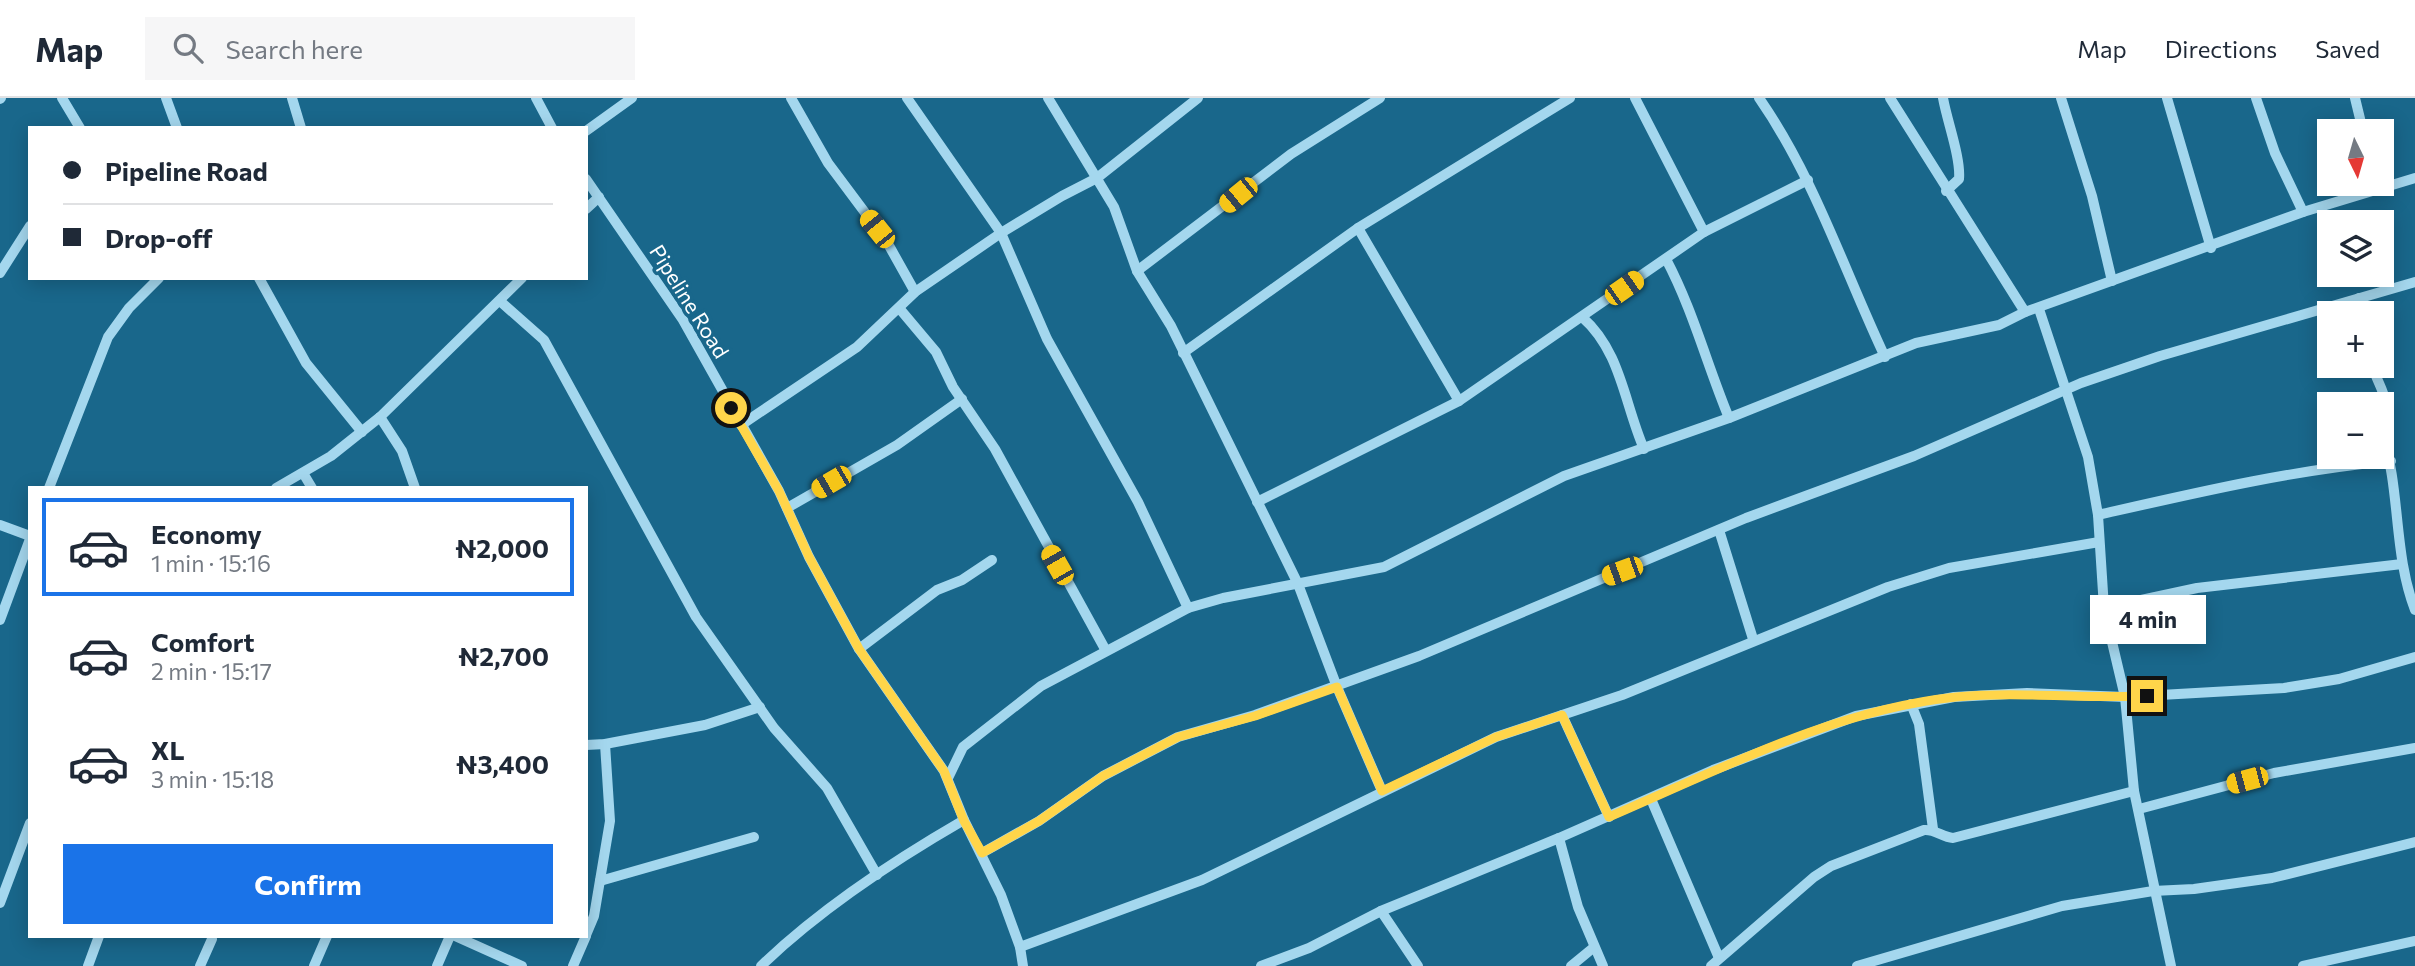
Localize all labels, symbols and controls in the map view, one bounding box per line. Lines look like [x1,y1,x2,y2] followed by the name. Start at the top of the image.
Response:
[145,17,635,80] search box
[35,28,103,69] text: Map
[169,29,207,67] icon: search
[225,33,363,64] text: Search here
[2077,34,2127,63] text: Map
[2165,34,2277,63] text: Directions
[2315,34,2380,63] text: Saved
[2317,119,2394,196] north arrow
[2317,119,2394,469] map controls
[105,155,268,186] text: Pipeline Road
[1216,174,1261,216] car
[856,206,899,252] car
[2317,210,2394,287] button: layers
[105,222,212,253] text: Drop-off
[645,240,735,362] street label: Pipeline Road
[1601,267,1648,309] car
[2317,301,2394,378] button: +
[715,392,747,424] route start
[2317,392,2394,469] button: −
[808,462,855,502] car
[67,516,130,579] icon: car
[151,518,262,549] text: Economy
[455,532,549,563] text: ₦2,000
[1038,542,1077,588] car
[151,549,271,577] text: 1 min · 15:16
[1599,554,1646,588] car
[2089,594,2205,644] callout: 4 min
[2119,605,2177,633] text: 4 min
[67,624,130,687] icon: car
[151,626,254,657] text: Comfort
[458,640,549,671] text: ₦2,700
[151,657,272,685] text: 2 min · 15:17
[2131,680,2163,712] route end
[67,732,130,795] icon: car
[151,734,185,765] text: XL
[456,748,549,779] text: ₦3,400
[2224,764,2271,796] car
[151,765,274,793] text: 3 min · 15:18
[63,844,553,924] button: Confirm

